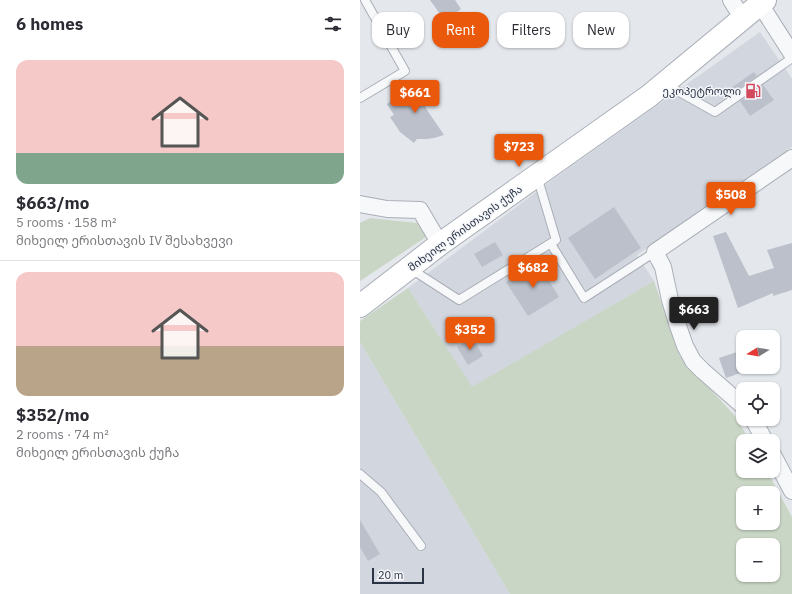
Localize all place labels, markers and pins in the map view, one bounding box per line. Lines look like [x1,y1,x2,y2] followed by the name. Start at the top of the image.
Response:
[391,80,439,114] pin: $661
[744,82,762,100] fuel station icon: ეკოპეტროლი
[662,84,741,98] place label: ეკოპეტროლი
[495,134,543,168] pin: $723
[707,182,755,216] pin: $508
[509,255,557,289] pin: $682
[670,297,718,331] pin: $663
[446,317,494,351] pin: $352

